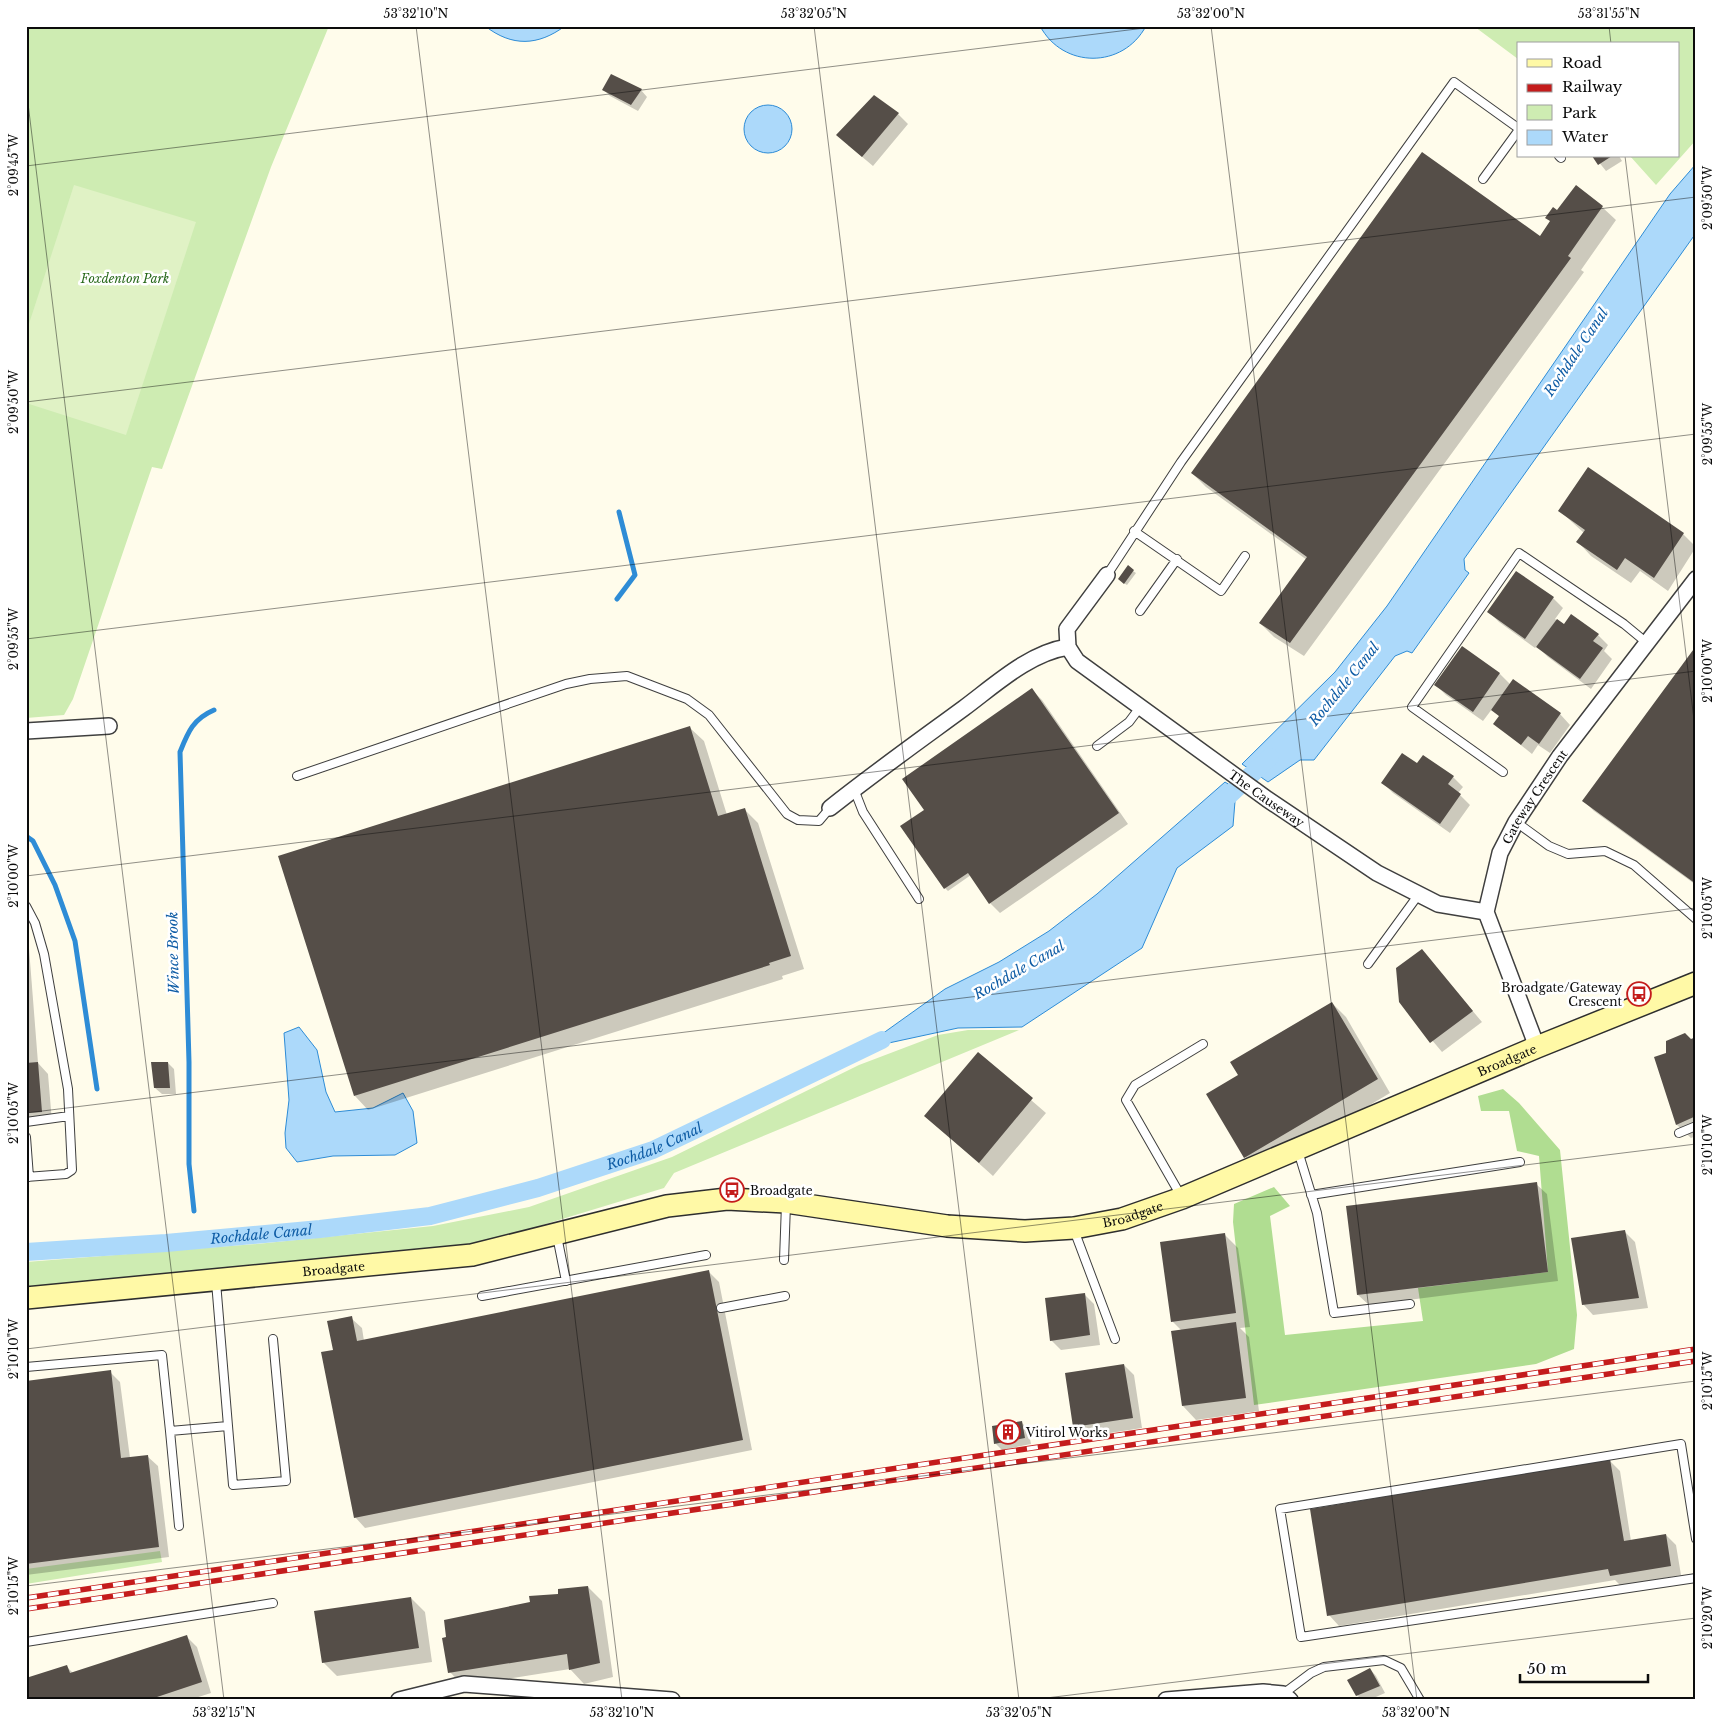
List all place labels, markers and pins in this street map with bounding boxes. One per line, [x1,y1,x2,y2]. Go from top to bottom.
place label: Broadgate/Gateway Crescent [1501,980,1622,1009]
bus stop icon: Broadgate/Gateway Crescent [1626,981,1652,1007]
bus stop icon: Broadgate [719,1177,745,1203]
place label: Broadgate [750,1183,813,1198]
building icon: Vitirol Works [995,1419,1021,1445]
place label: Vitirol Works [1025,1425,1108,1440]

